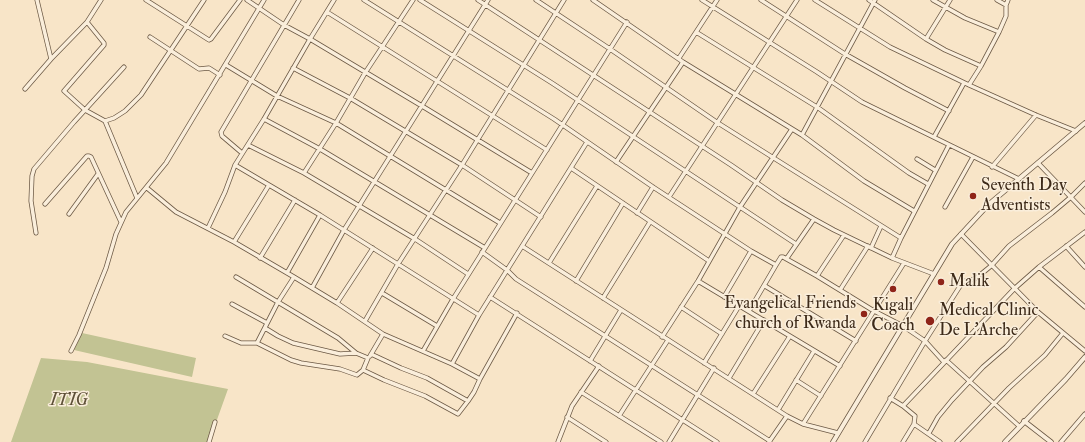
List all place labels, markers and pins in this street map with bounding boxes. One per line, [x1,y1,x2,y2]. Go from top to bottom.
place label: Seventh Day Adventists [981,176,1067,216]
marker: Seventh Day Adventists [968,191,978,201]
place label: Malik [949,272,989,292]
marker: Malik [936,277,946,287]
marker: Kigali Coach [888,284,898,294]
place label: Evangelical Friends church of Rwanda [724,294,856,334]
place label: Kigali Coach [871,296,915,336]
place label: Medical Clinic De L'Arche [939,301,1038,341]
marker: Evangelical Friends church of Rwanda [859,309,869,319]
marker: Medical Clinic De L'Arche [924,315,936,327]

